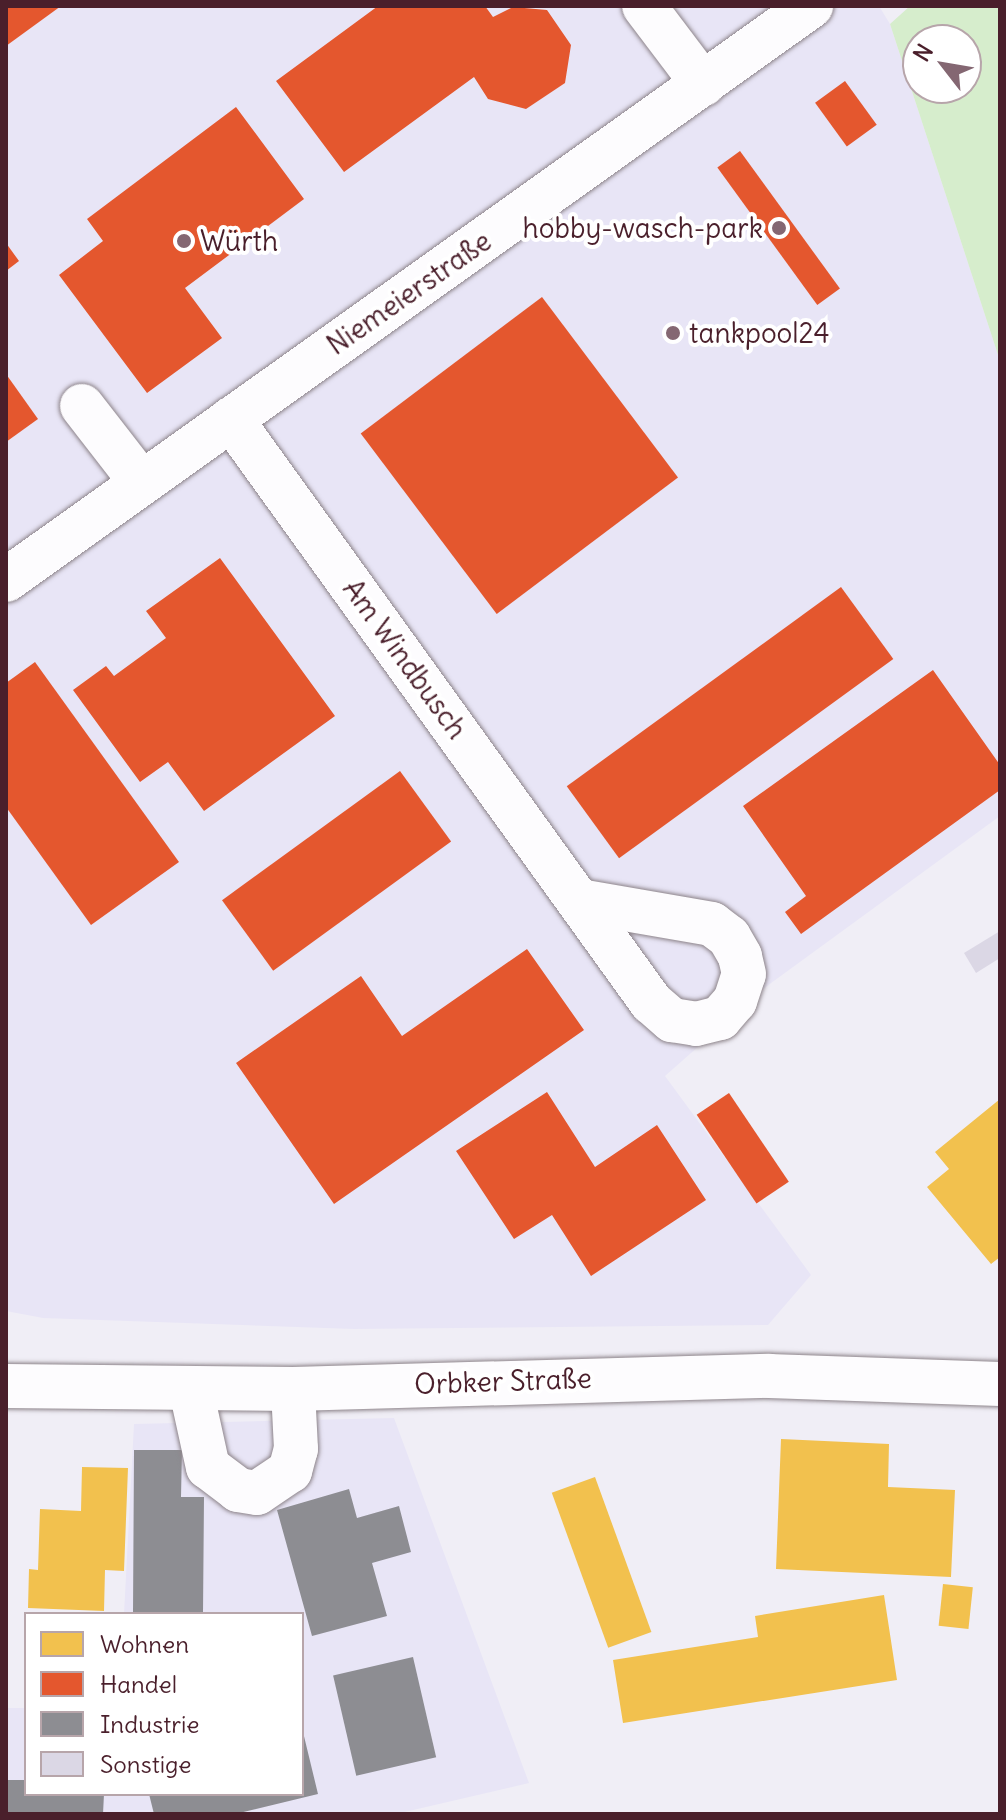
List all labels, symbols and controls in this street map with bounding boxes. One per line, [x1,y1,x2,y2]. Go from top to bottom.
north arrow [902,24,982,104]
text: N [907,39,939,66]
place label: hobby-wasch-park [523,211,763,245]
marker: hobby-wasch-park [770,219,788,237]
place label: Würth [200,224,278,258]
street label: Niemeierstraße [320,224,498,362]
marker: Würth [175,232,193,250]
place label: tankpool24 [689,316,830,350]
marker: tankpool24 [664,324,682,342]
street label: Am Windbusch [336,573,474,745]
street label: Orbker Straße [414,1361,592,1401]
legend [24,1612,304,1796]
text: Wohnen [100,1629,189,1659]
text: Handel [100,1669,177,1699]
text: Industrie [100,1709,199,1739]
text: Sonstige [100,1749,191,1779]

